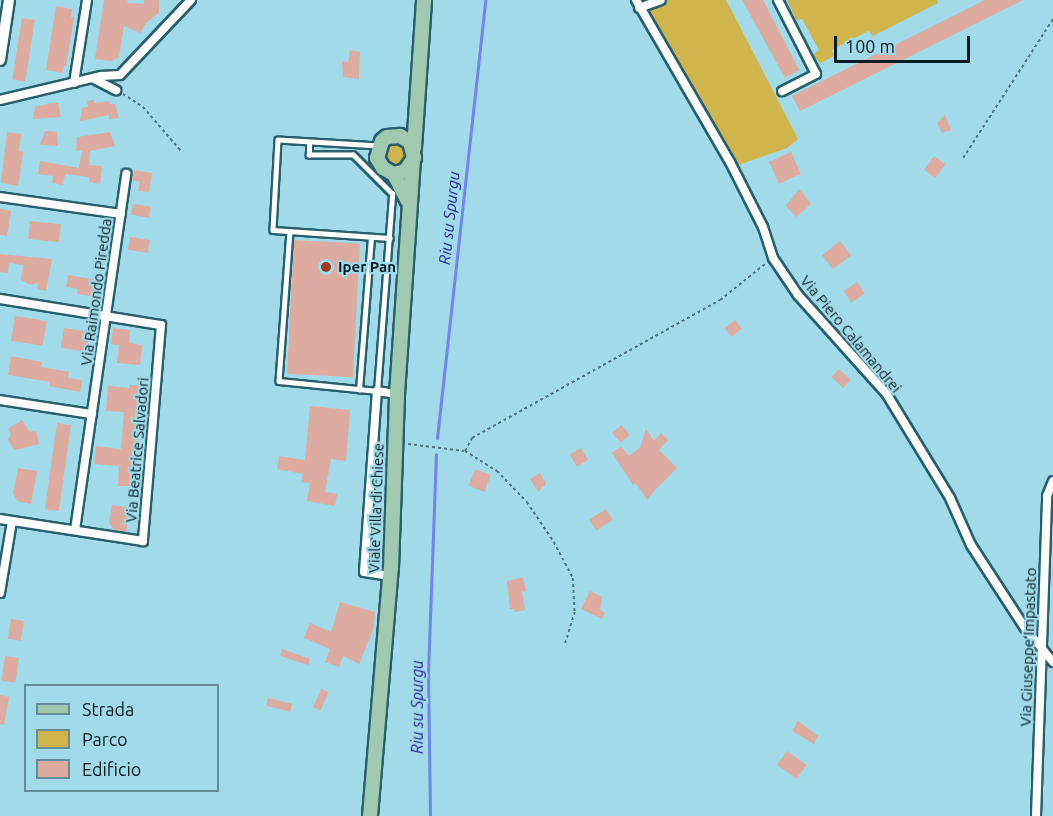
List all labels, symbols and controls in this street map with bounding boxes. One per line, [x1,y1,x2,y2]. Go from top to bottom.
scale bar [837,24,974,62]
text: 100 m [845,36,895,56]
water label: Riu su Spurgu [435,170,463,266]
street label: Via Raimondo Piredda [77,217,115,367]
place label: Iper Pan [338,258,396,276]
marker: Iper Pan [319,260,333,274]
street label: Via Piero Calamandrei [797,272,905,396]
street label: Via Beatrice Salvadori [122,377,152,523]
street label: Viale Villa di Chiese [365,443,387,573]
street label: Via Giuseppe Impastato [1016,567,1040,727]
water label: Riu su Spurgu [407,660,427,754]
legend [24,684,219,792]
text: Strada [82,699,134,719]
text: Parco [82,729,128,749]
text: Edificio [82,759,141,779]

